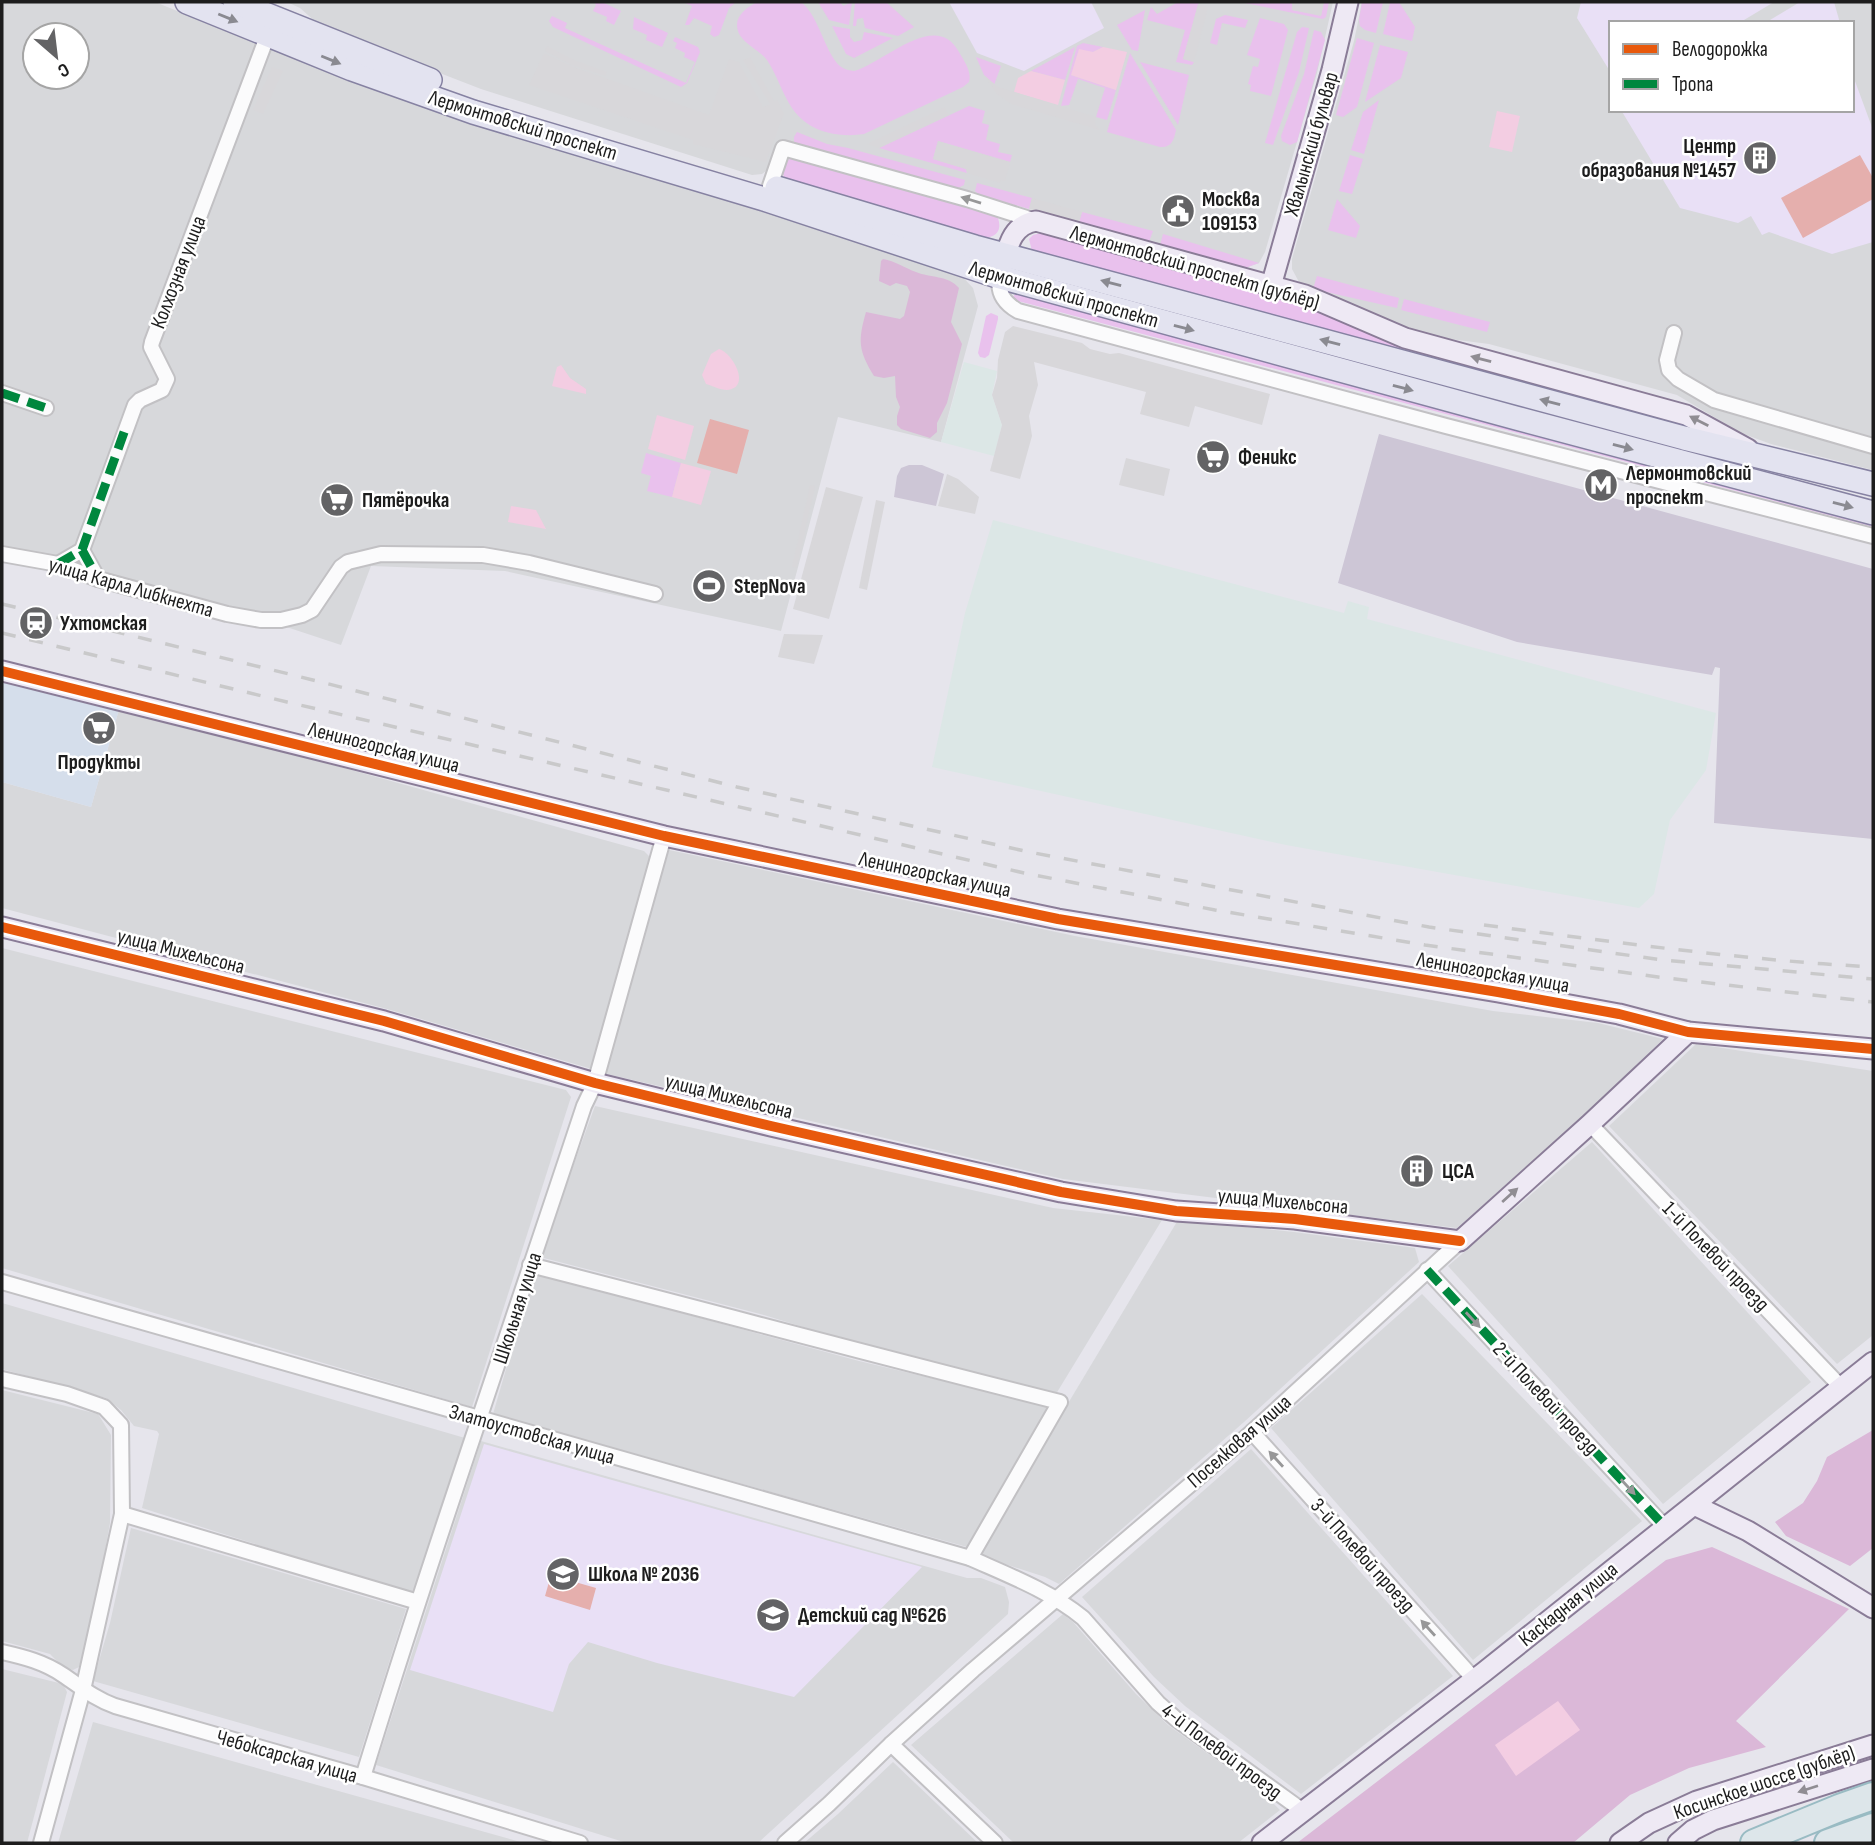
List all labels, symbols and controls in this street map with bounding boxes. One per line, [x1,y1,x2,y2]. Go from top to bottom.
one-way arrow [217,13,238,24]
north arrow [21,21,91,91]
legend [1609,21,1854,112]
text: Велодорожка [1672,37,1768,62]
one-way arrow [321,55,342,66]
text: С [53,57,73,82]
street label: Хвалынский бульвар [1279,69,1344,220]
text: Тропа [1672,72,1713,97]
street label: Лермонтовский проспект [425,85,620,166]
place label: Центр образования №1457 [1581,134,1737,183]
building icon: Центр образования №1457 [1741,139,1779,177]
place label: Москва 109153 [1202,187,1260,236]
public building icon: Москва 109153 [1159,192,1197,230]
one-way arrow [960,194,981,205]
street label: Колхозная улица [146,212,211,332]
street label: Лермонтовский проспект (дублёр) [1066,220,1322,315]
street label: Лермонтовский проспект [965,255,1161,333]
one-way arrow [1100,277,1121,287]
one-way arrow [1174,324,1195,334]
one-way arrow [1319,336,1341,347]
one-way arrow [1470,353,1491,363]
one-way arrow [1393,383,1415,394]
one-way arrow [1539,396,1561,407]
one-way arrow [1689,415,1709,426]
supermarket icon: Феникс [1194,438,1232,476]
one-way arrow [1612,442,1634,453]
place label: Феникс [1238,445,1297,470]
place label: Лермонтовский проспект [1625,461,1752,510]
metro station icon: Лермонтовский проспект [1582,466,1620,504]
supermarket icon: Пятёрочка [318,481,356,519]
place label: Пятёрочка [362,488,449,513]
one-way arrow [1832,500,1854,511]
street label: улица Карла Либкнехта [45,552,216,623]
sports icon: StepNova [690,567,728,605]
place label: StepNova [734,574,806,599]
station icon: Ухтомская [17,604,55,642]
place label: Ухтомская [60,611,147,636]
supermarket icon: Продукты [80,709,118,747]
street label: Лениногорская улица [305,716,462,778]
place label: Продукты [58,750,140,775]
street label: Лениногорская улица [856,846,1013,903]
street label: улица Михельсона [114,924,247,979]
street label: Лениногорская улица [1414,947,1571,998]
street label: улица Михельсона [662,1069,795,1124]
building icon: ЦСА [1398,1152,1436,1190]
place label: ЦСА [1442,1159,1475,1184]
street label: улица Михельсона [1217,1183,1349,1220]
one-way arrow [1501,1187,1519,1203]
street label: 1-й Полевой проезд [1657,1196,1774,1316]
street label: Школьная улица [488,1249,547,1367]
one-way arrow [1465,1311,1481,1328]
street label: 2-й Полевой проезд [1487,1337,1604,1460]
street label: Поселковая улица [1182,1390,1296,1493]
street label: Златоустовская улица [446,1399,618,1470]
one-way arrow [1269,1451,1285,1468]
one-way arrow [1620,1478,1636,1496]
street label: 3-й Полевой проезд [1305,1493,1420,1617]
school or university icon: Школа № 2036 [544,1555,582,1593]
street label: Каскадная улица [1514,1557,1623,1652]
place label: Школа № 2036 [588,1562,700,1587]
school or university icon: Детский сад №626 [754,1596,792,1634]
place label: Детский сад №626 [798,1603,947,1628]
one-way arrow [1421,1620,1436,1637]
street label: 4-й Полевой проезд [1156,1698,1287,1805]
street label: Чебоксарская улица [213,1724,360,1789]
street label: Косинское шоссе (дублёр) [1670,1740,1858,1825]
one-way arrow [1798,1785,1819,1795]

